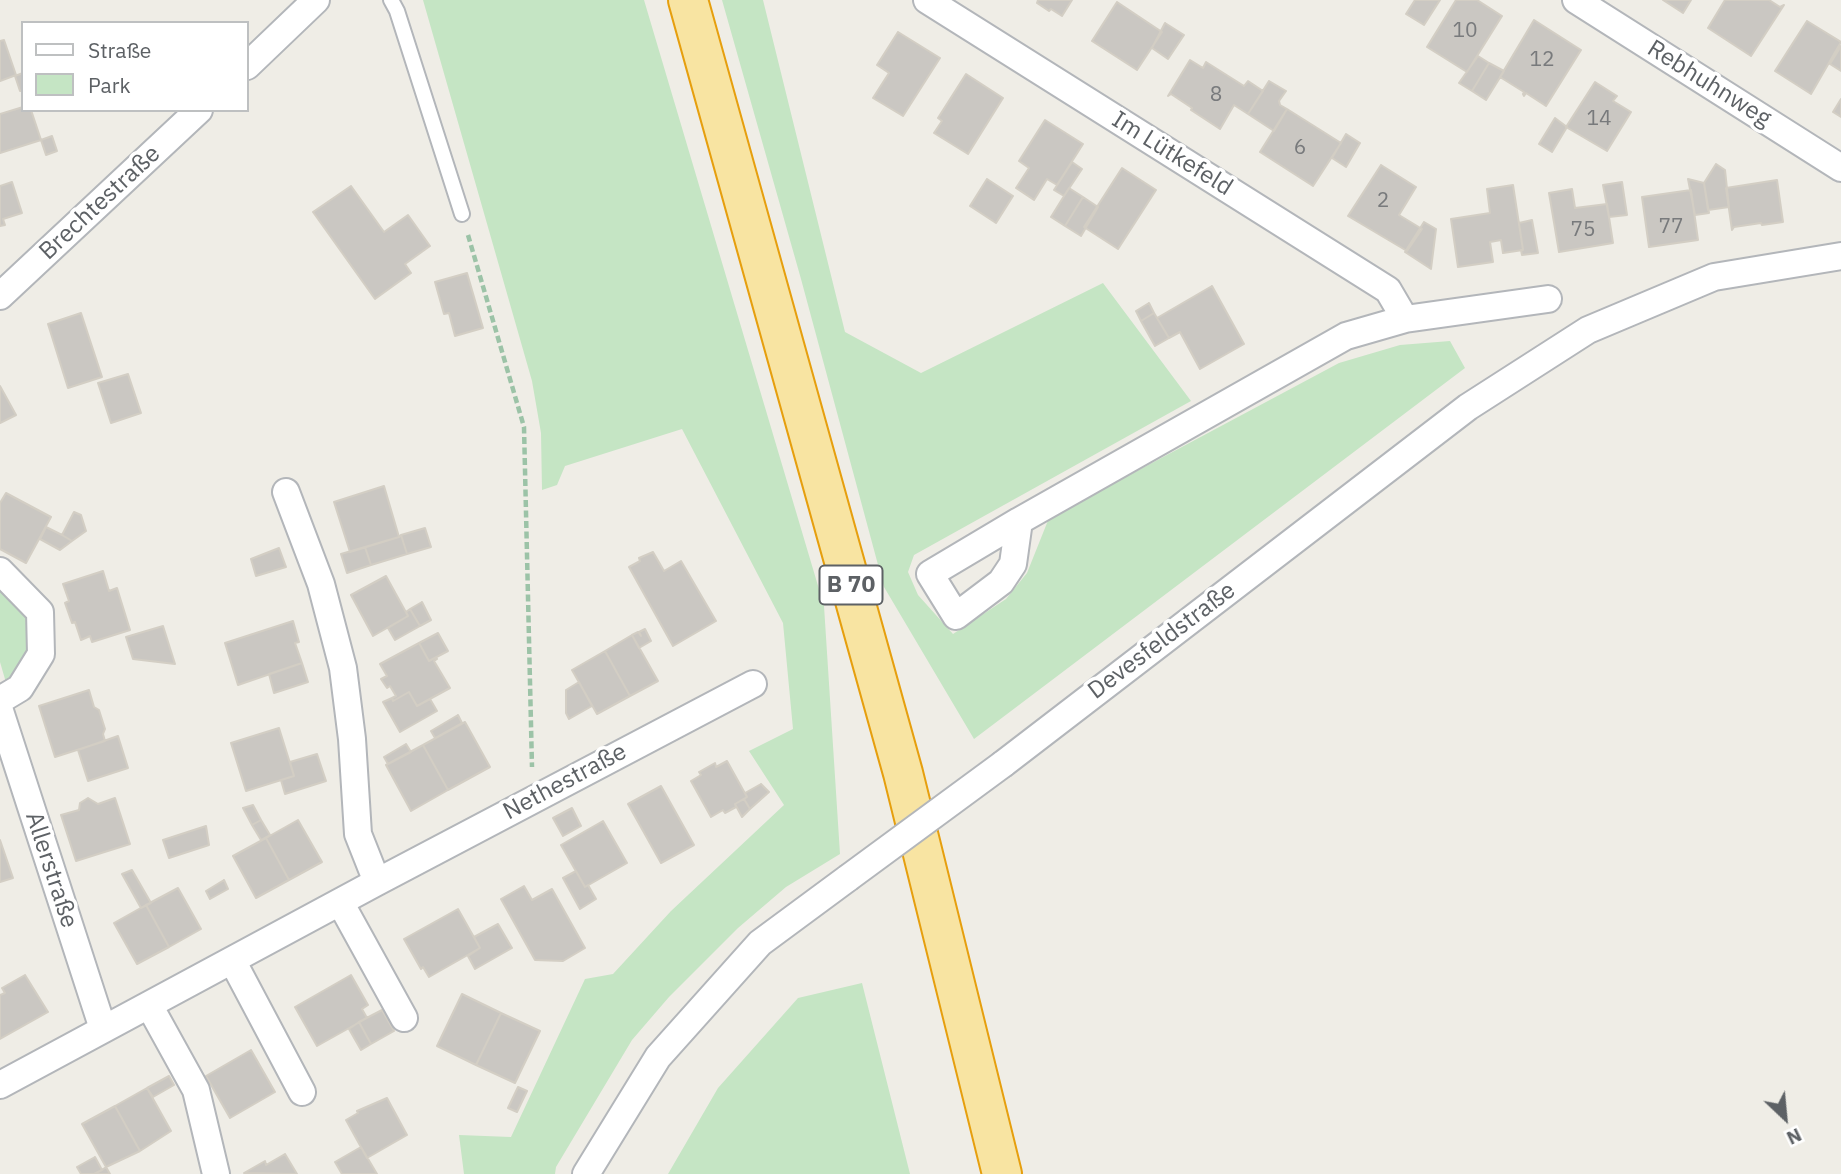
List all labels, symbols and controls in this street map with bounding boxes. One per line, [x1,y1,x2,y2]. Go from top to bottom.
house number: 10 [1452,18,1478,44]
legend [21,21,248,112]
street label: Rebhuhnweg [1642,35,1776,133]
text: Straße [88,36,151,64]
house number: 12 [1529,47,1555,73]
text: Park [88,71,131,99]
house number: 8 [1210,82,1222,108]
street label: Im Lütkefeld [1106,106,1238,202]
house number: 14 [1586,106,1612,132]
house number: 6 [1294,135,1306,161]
street label: Brechtestraße [34,140,166,266]
house number: 2 [1377,188,1389,214]
house number: 77 [1658,214,1684,240]
house number: 75 [1570,217,1596,243]
road number: B 70 [820,566,882,604]
street label: Devesfeldstraße [1083,576,1241,706]
street label: Nethestraße [498,738,632,826]
street label: Allerstraße [19,808,83,932]
north arrow [1750,1083,1820,1153]
text: N [1783,1123,1806,1151]

